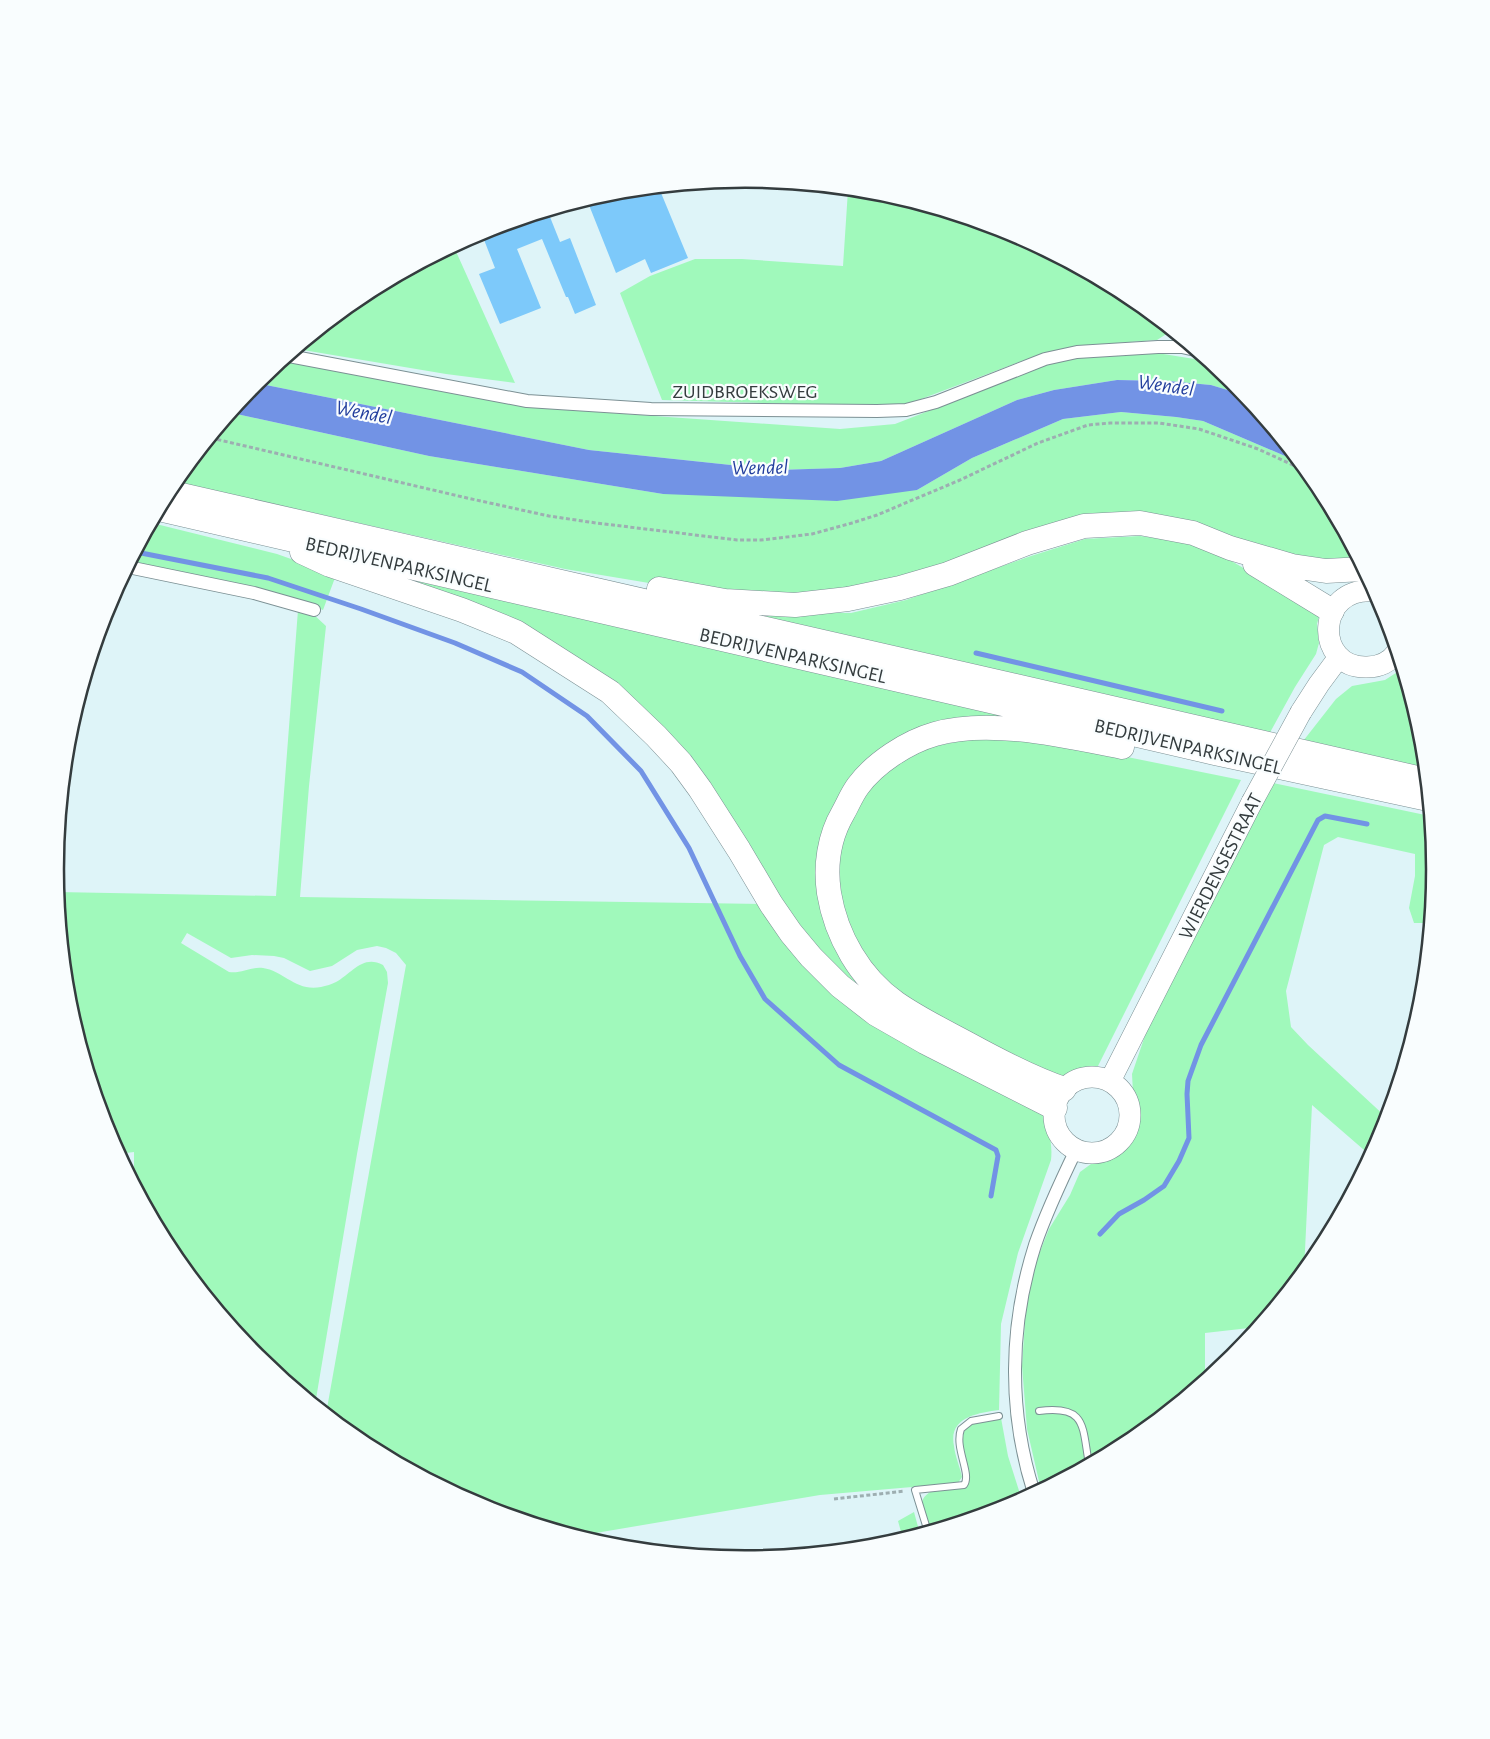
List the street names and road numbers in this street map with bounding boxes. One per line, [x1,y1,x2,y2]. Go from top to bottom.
street label: ZUIDBROEKSWEG [673,382,817,402]
street label: BEDRIJVENPARKSINGEL [303,534,495,596]
street label: BEDRIJVENPARKSINGEL [697,625,889,687]
street label: BEDRIJVENPARKSINGEL [1092,716,1284,778]
street label: WIERDENSESTRAAT [1175,790,1266,943]

